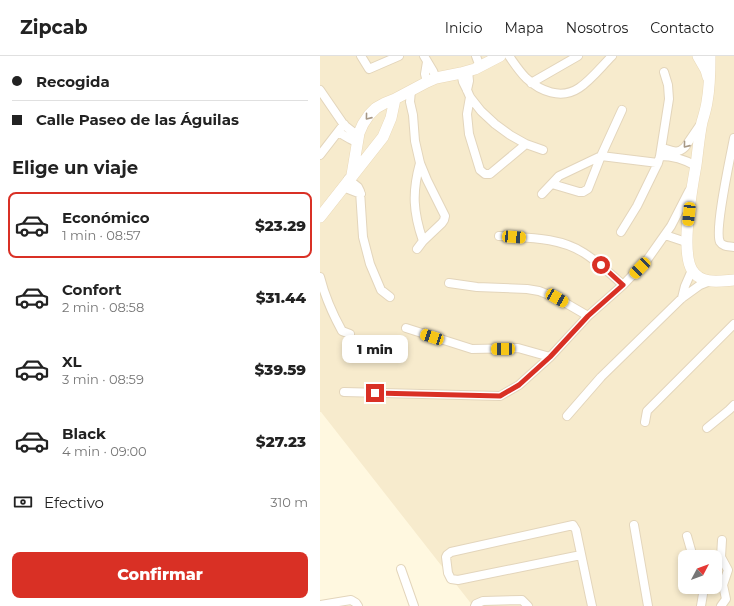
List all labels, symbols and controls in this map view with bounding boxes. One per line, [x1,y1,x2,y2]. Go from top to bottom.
text: Zipcab [20,16,88,39]
text: Inicio [445,19,482,37]
text: Mapa [504,19,544,37]
text: Nosotros [566,19,628,37]
text: Contacto [650,19,714,37]
text: Recogida [36,72,110,91]
text: Calle Paseo de las Águilas [36,110,239,129]
one-way arrow [366,113,373,120]
one-way arrow [683,140,690,148]
text: Elige un viaje [12,157,138,179]
car [682,201,696,227]
icon: car [14,207,50,243]
text: Económico [62,208,150,227]
text: $23.29 [255,216,306,235]
text: 1 min · 08:57 [62,227,141,243]
car [502,230,526,244]
car [627,255,653,281]
route start [592,256,610,274]
icon: car [14,279,50,315]
text: Confort [62,280,122,299]
car [544,287,570,309]
text: $31.44 [256,288,306,307]
text: 2 min · 08:58 [62,299,144,315]
car [419,328,445,346]
callout: 1 min [342,335,408,363]
text: 1 min [357,341,393,357]
car [491,343,515,355]
icon: car [14,351,50,387]
text: XL [62,352,81,371]
text: $39.59 [255,360,306,379]
text: 3 min · 08:59 [62,371,144,387]
route end [366,384,384,402]
icon: car [14,423,50,459]
text: Black [62,424,106,443]
text: $27.23 [256,432,306,451]
text: 4 min · 09:00 [62,443,147,459]
icon: cash [12,491,34,513]
text: Efectivo [44,493,104,512]
text: 310 m [270,494,308,510]
north arrow [678,550,722,594]
map controls [678,550,722,594]
button: Confirmar [12,552,308,598]

